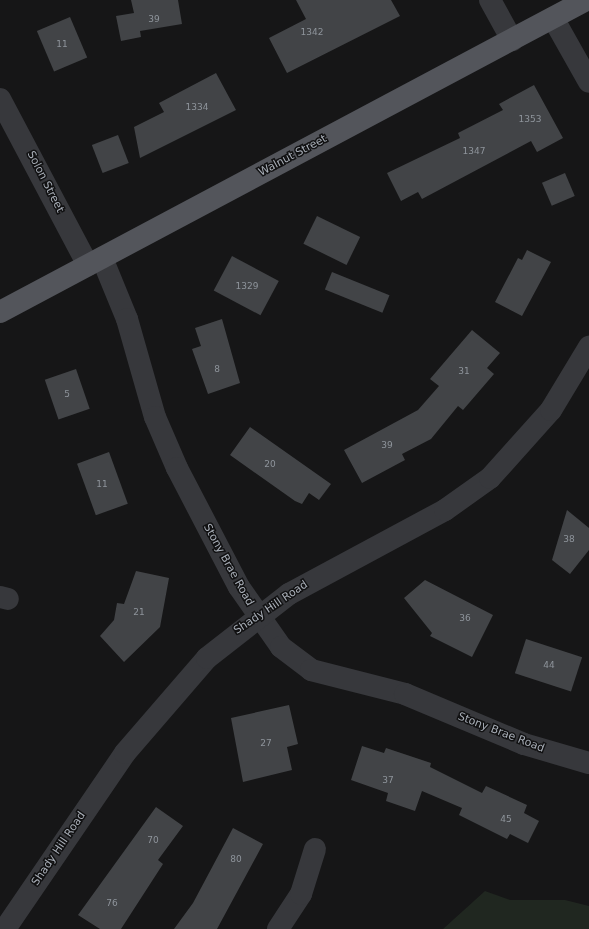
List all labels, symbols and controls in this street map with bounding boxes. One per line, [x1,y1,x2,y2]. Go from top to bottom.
house number: 39 [148,14,160,24]
house number: 1342 [301,27,323,37]
house number: 11 [56,39,68,49]
house number: 1334 [186,102,208,112]
house number: 1353 [519,114,541,124]
street label: Walnut Street [257,133,329,179]
house number: 1347 [463,146,485,156]
street label: Solon Street [24,149,66,215]
house number: 1329 [236,281,258,291]
house number: 8 [214,364,220,374]
house number: 31 [458,366,470,376]
house number: 5 [64,389,70,399]
house number: 39 [381,440,393,450]
house number: 20 [264,459,276,469]
house number: 11 [96,479,108,489]
street label: Stony Brae Road [200,522,256,608]
house number: 38 [563,534,575,544]
street label: Shady Hill Road [232,578,310,638]
house number: 21 [133,607,145,617]
house number: 36 [459,613,471,623]
house number: 44 [543,660,555,670]
street label: Stony Brae Road [456,710,546,756]
house number: 27 [260,738,272,748]
house number: 37 [382,775,394,785]
street label: Shady Hill Road [29,810,89,888]
house number: 45 [500,814,512,824]
house number: 70 [147,835,159,845]
house number: 80 [230,854,242,864]
house number: 76 [106,898,118,908]

